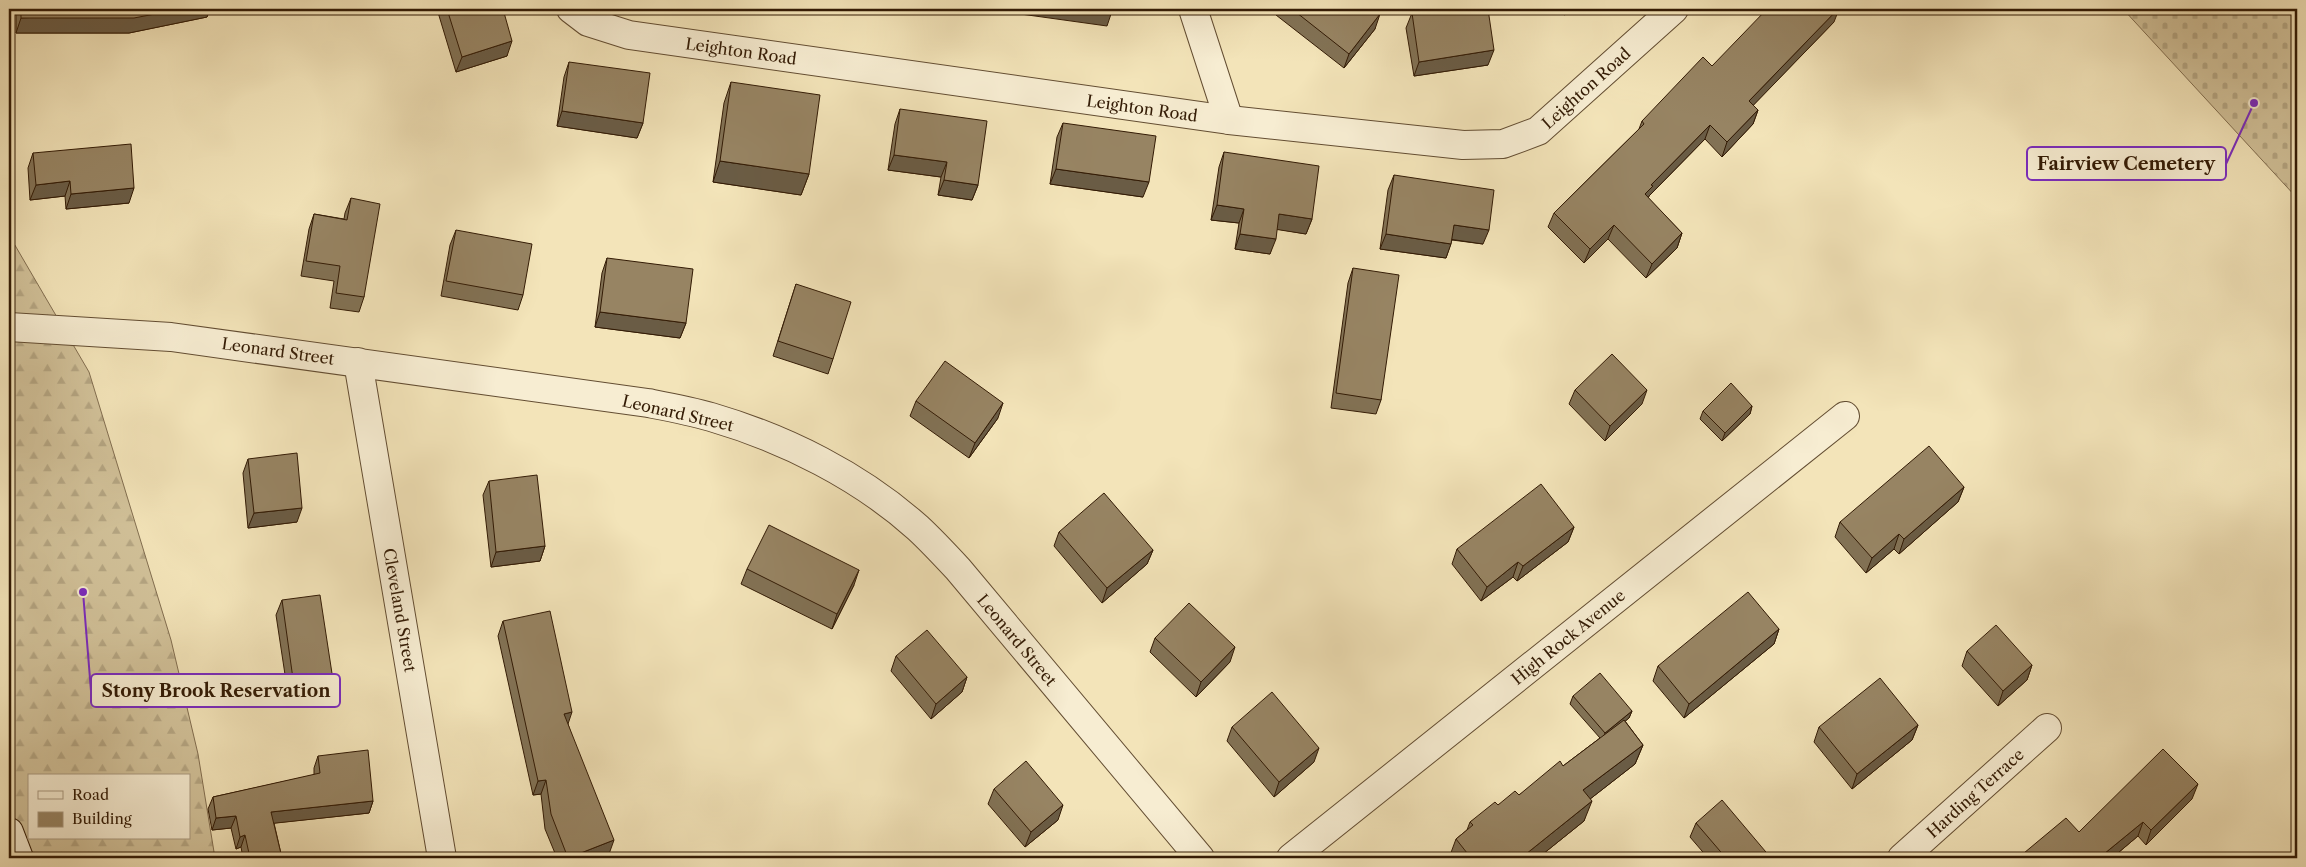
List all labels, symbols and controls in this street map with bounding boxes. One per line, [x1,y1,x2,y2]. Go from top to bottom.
street label: Leighton Road [684,33,798,69]
street label: Leighton Road [1538,43,1635,133]
street label: Leighton Road [1085,90,1199,126]
callout: Fairview Cemetery [2027,147,2226,180]
text: Fairview Cemetery [2037,153,2216,175]
street label: Leonard Street [220,333,336,369]
street label: Leonard Street [620,390,736,436]
street label: Cleveland Street [379,546,421,674]
street label: High Rock Avenue [1507,585,1629,689]
street label: Leonard Street [973,590,1061,690]
callout: Stony Brook Reservation [91,674,340,707]
text: Stony Brook Reservation [102,680,331,702]
street label: Harding Terrace [1922,744,2028,842]
legend [28,774,190,840]
text: Road [72,785,109,804]
text: Building [72,809,132,828]

